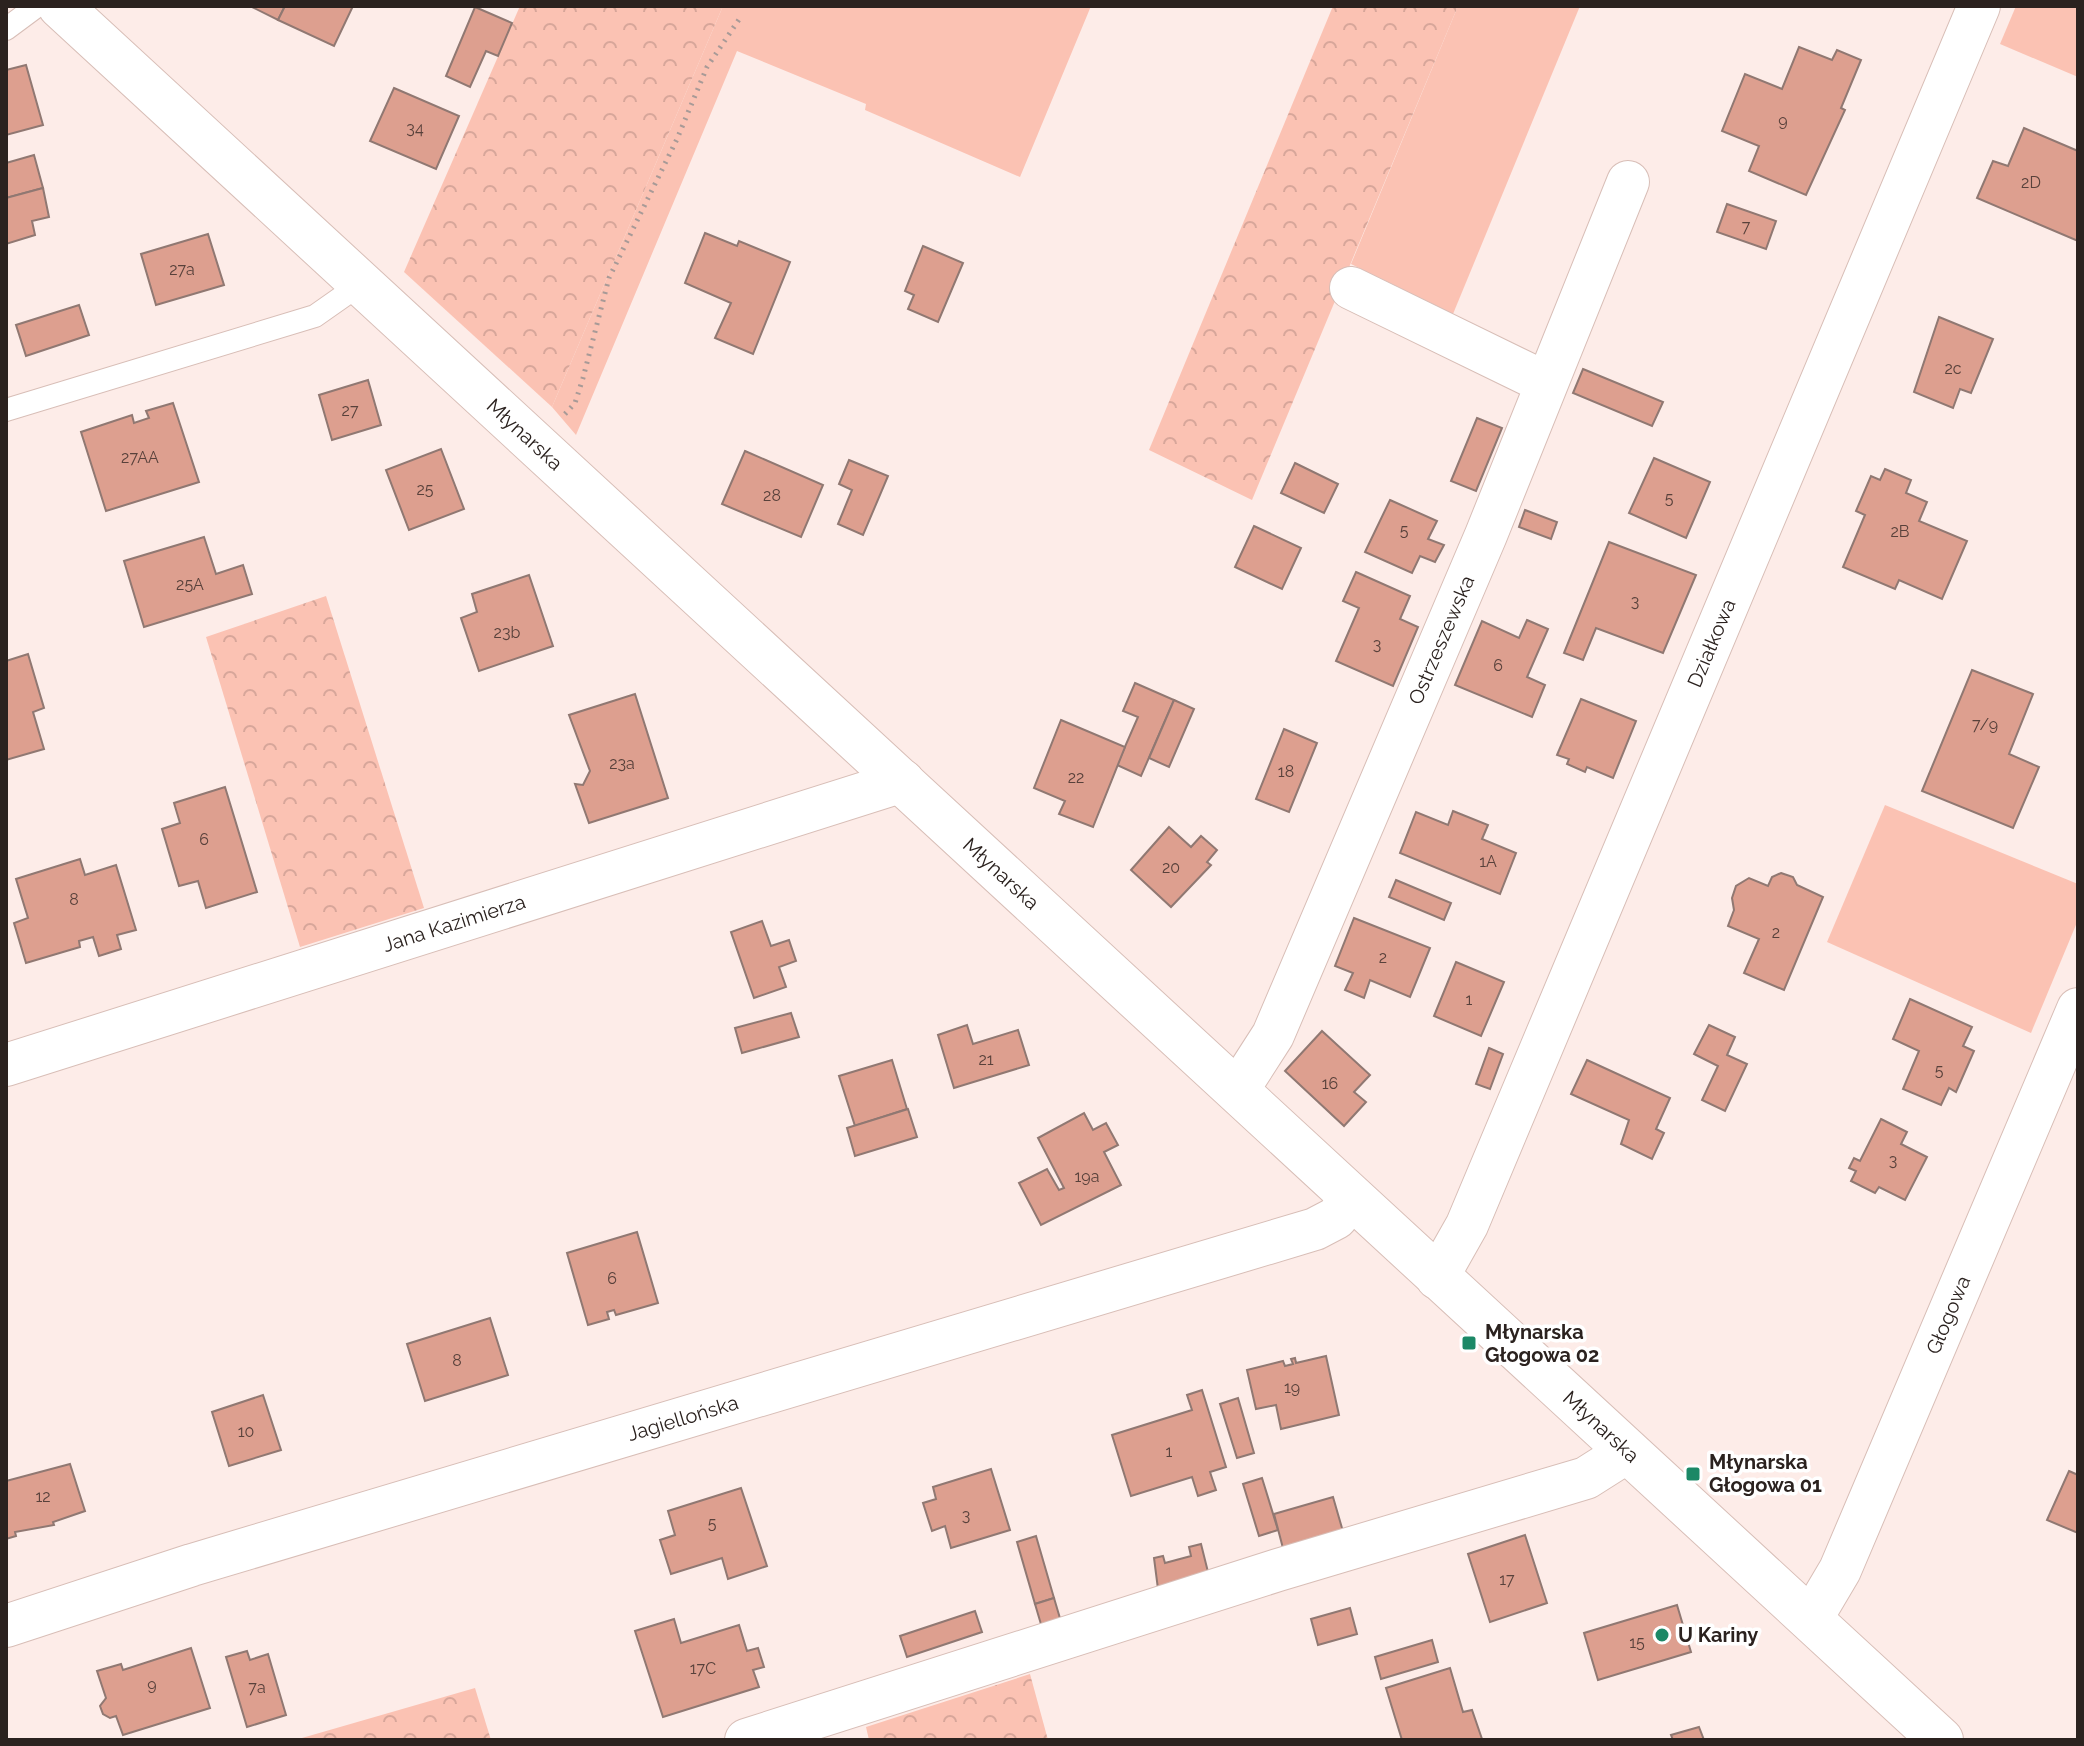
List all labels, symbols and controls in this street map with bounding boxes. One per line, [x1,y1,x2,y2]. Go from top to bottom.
house number: 9 [1778,111,1788,130]
house number: 34 [406,119,424,138]
house number: 2D [2021,173,2041,192]
house number: 7 [1742,217,1751,236]
house number: 27a [169,260,195,279]
house number: 2c [1944,359,1962,378]
street label: Młynarska [482,393,568,475]
house number: 27 [342,401,359,420]
house number: 27AA [121,448,159,467]
house number: 25 [416,480,434,499]
house number: 28 [763,486,781,505]
house number: 5 [1665,489,1674,508]
house number: 5 [1400,521,1409,540]
house number: 2B [1891,522,1910,541]
street label: Ostrzeszewska [1403,572,1479,708]
house number: 25A [176,575,204,594]
house number: 3 [1631,592,1639,611]
street label: Działkowa [1682,595,1741,691]
house number: 23b [494,623,520,642]
house number: 3 [1373,635,1381,654]
house number: 6 [1493,656,1503,675]
house number: 7/9 [1972,715,1998,734]
house number: 23a [609,754,635,773]
house number: 18 [1278,762,1294,781]
house number: 22 [1068,768,1084,787]
house number: 6 [199,830,209,849]
street label: Młynarska [958,833,1044,914]
house number: 1A [1479,852,1497,871]
house number: 20 [1162,858,1180,877]
street label: Jana Kazimierza [380,889,528,957]
house number: 8 [69,890,79,909]
house number: 2 [1772,923,1780,942]
house number: 2 [1379,948,1387,967]
house number: 1 [1466,990,1473,1009]
house number: 21 [978,1050,994,1069]
house number: 5 [1935,1061,1944,1080]
house number: 16 [1322,1074,1338,1093]
house number: 3 [1889,1151,1897,1170]
house number: 19a [1075,1167,1099,1186]
house number: 6 [607,1269,617,1288]
street label: Głogowa [1921,1272,1975,1358]
place label: Młynarska Głogowa 02 [1485,1320,1599,1367]
marker: Młynarska Głogowa 02 [1460,1334,1478,1352]
house number: 8 [452,1351,462,1370]
house number: 19 [1284,1378,1300,1397]
street label: Młynarska [1558,1386,1644,1468]
street label: Jagiellońska [624,1390,741,1446]
house number: 10 [238,1422,254,1441]
house number: 1 [1166,1442,1173,1461]
place label: Młynarska Głogowa 01 [1709,1450,1822,1497]
marker: Młynarska Głogowa 01 [1684,1465,1702,1483]
house number: 12 [35,1487,51,1506]
house number: 3 [962,1506,970,1525]
house number: 5 [708,1514,717,1533]
house number: 17 [1499,1570,1515,1589]
place label: U Kariny [1678,1623,1758,1647]
marker: U Kariny [1653,1626,1671,1644]
house number: 15 [1629,1633,1645,1652]
house number: 17C [690,1659,716,1678]
house number: 9 [147,1675,157,1694]
house number: 7a [248,1678,266,1697]

